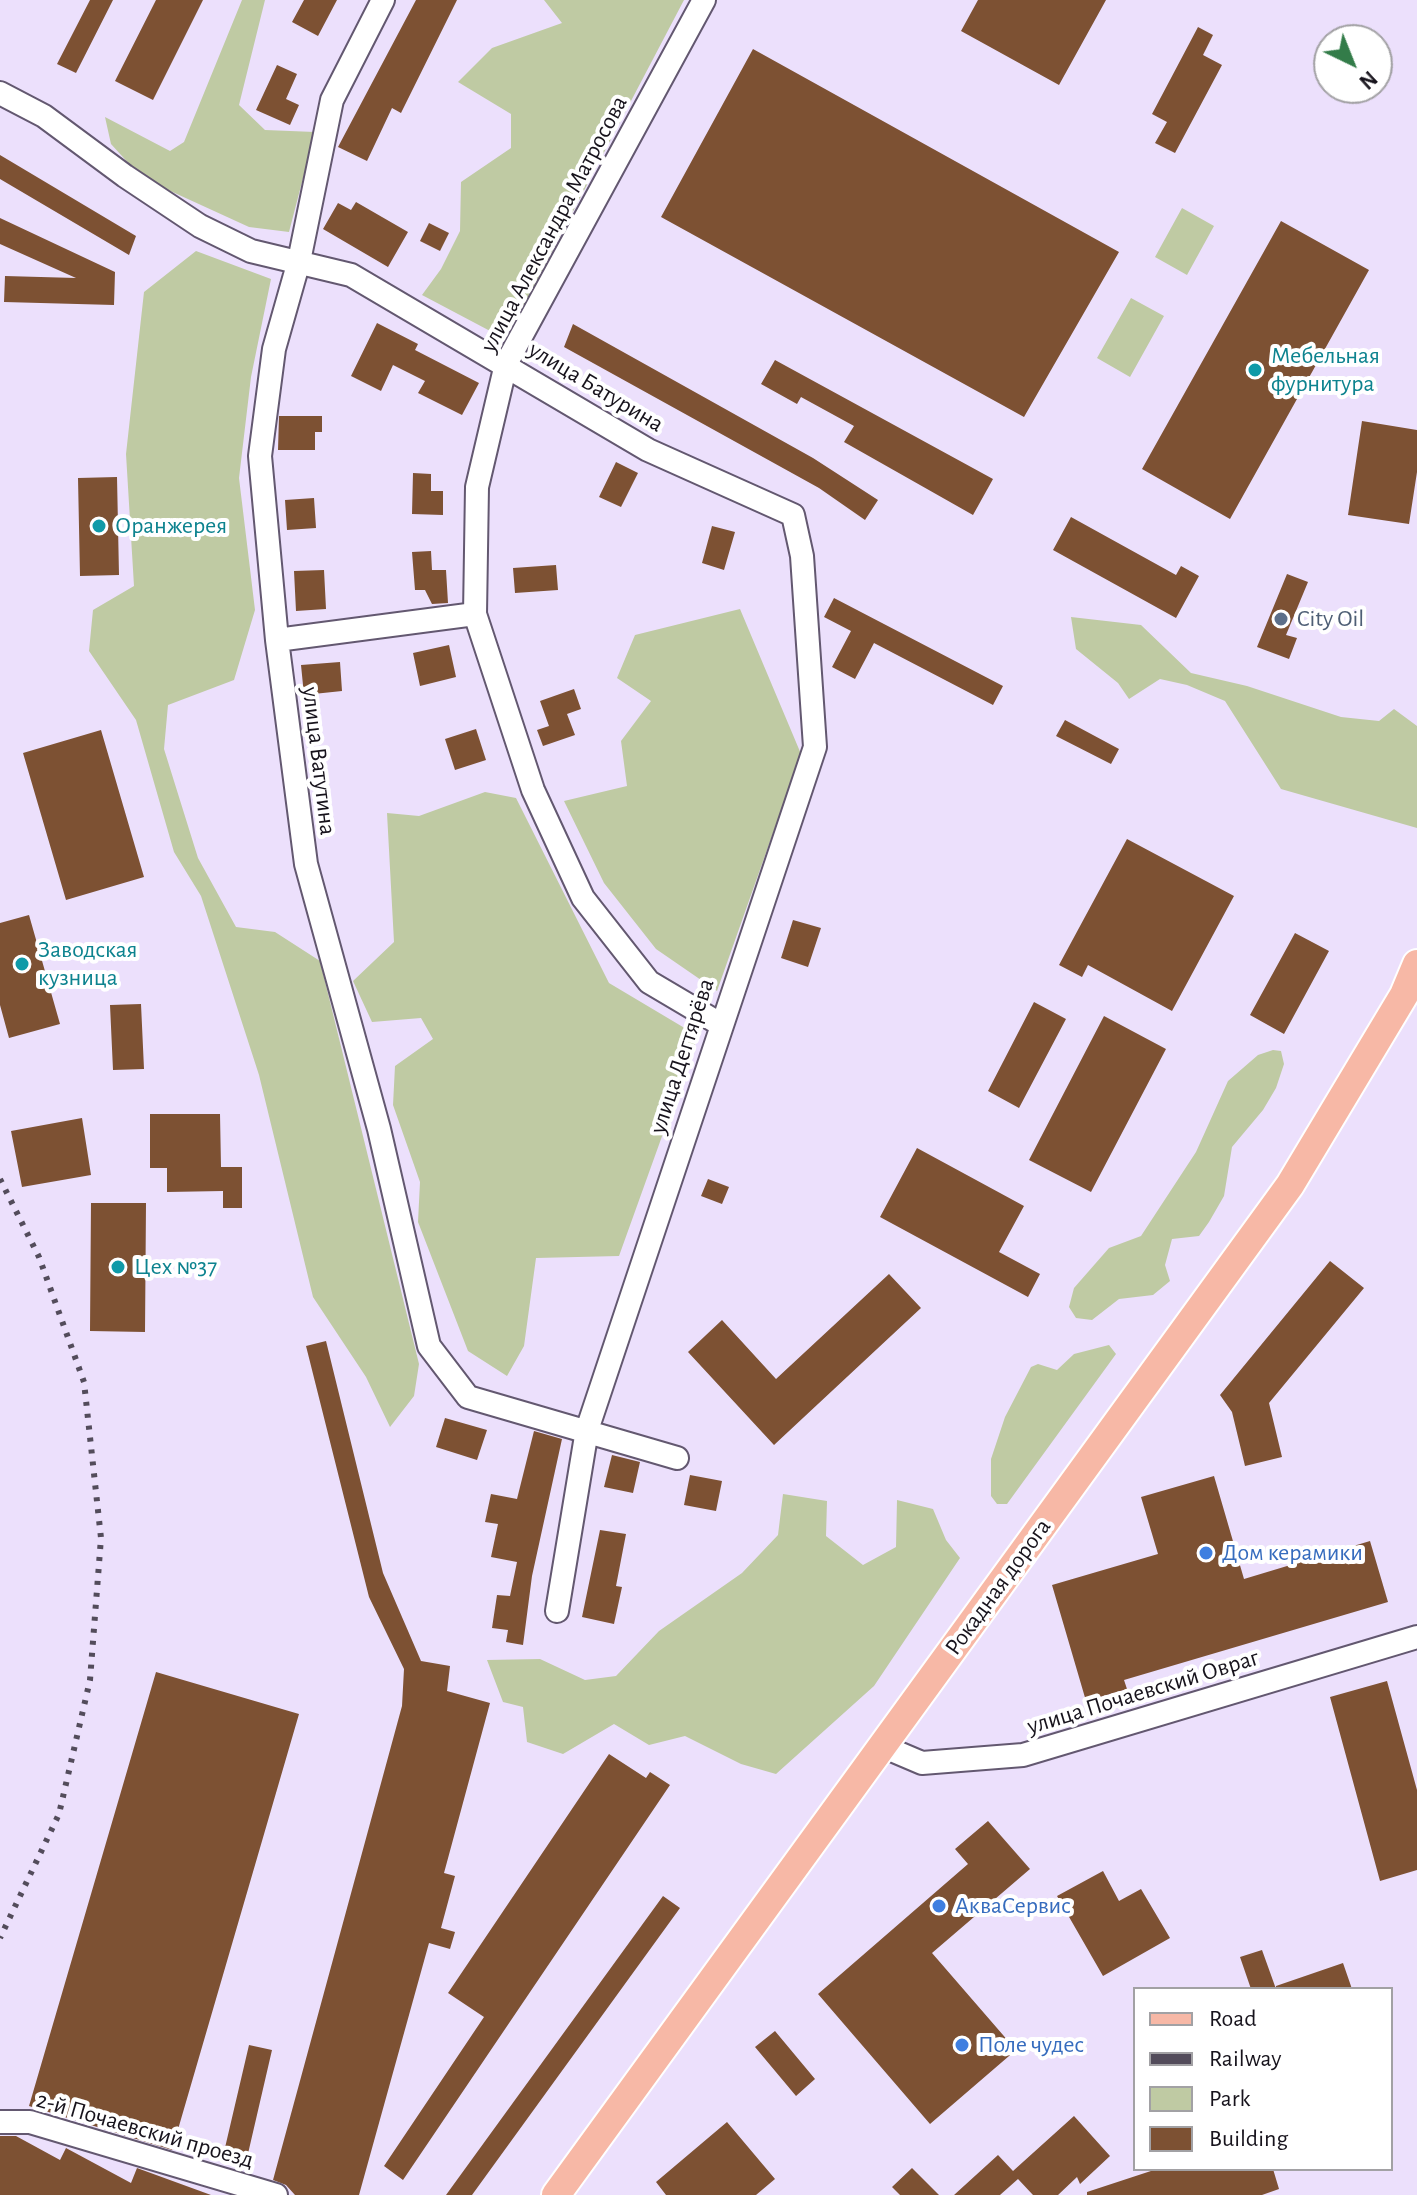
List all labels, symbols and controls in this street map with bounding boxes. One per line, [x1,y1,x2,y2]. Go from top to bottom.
north arrow [1313,24,1393,104]
text: N [1355,67,1381,93]
street label: улица Александра Матросова [474,91,634,357]
street label: улица Батурина [523,335,669,439]
place label: Мебельная фурнитура [1271,342,1380,398]
marker: Мебельная фурнитура [1246,361,1264,379]
place label: Оранжерея [115,512,227,540]
marker: Оранжерея [90,517,108,535]
place label: City Oil [1297,605,1364,633]
marker: City Oil [1272,610,1290,628]
street label: улица Ватутина [296,685,342,837]
place label: Заводская кузница [38,936,138,992]
marker: Заводская кузница [13,955,31,973]
street label: улица Дегтярёва [643,975,721,1137]
place label: Цех №37 [134,1253,217,1281]
marker: Цех №37 [109,1258,127,1276]
street label: Рокадная дорога [939,1513,1057,1661]
place label: Дом керамики [1222,1539,1363,1567]
marker: Дом керамики [1197,1544,1215,1562]
street label: улица Почаевский Овраг [1024,1643,1262,1741]
place label: АкваСервис [955,1892,1071,1920]
marker: АкваСервис [930,1897,948,1915]
legend [1133,1987,1393,2171]
text: Road [1209,2007,1257,2031]
place label: Поле чудес [978,2031,1084,2059]
marker: Поле чудес [953,2036,971,2054]
text: Railway [1209,2047,1281,2071]
street label: 2-й Почаевский проезд [33,2085,257,2175]
text: Park [1209,2087,1250,2111]
text: Building [1209,2127,1288,2151]

